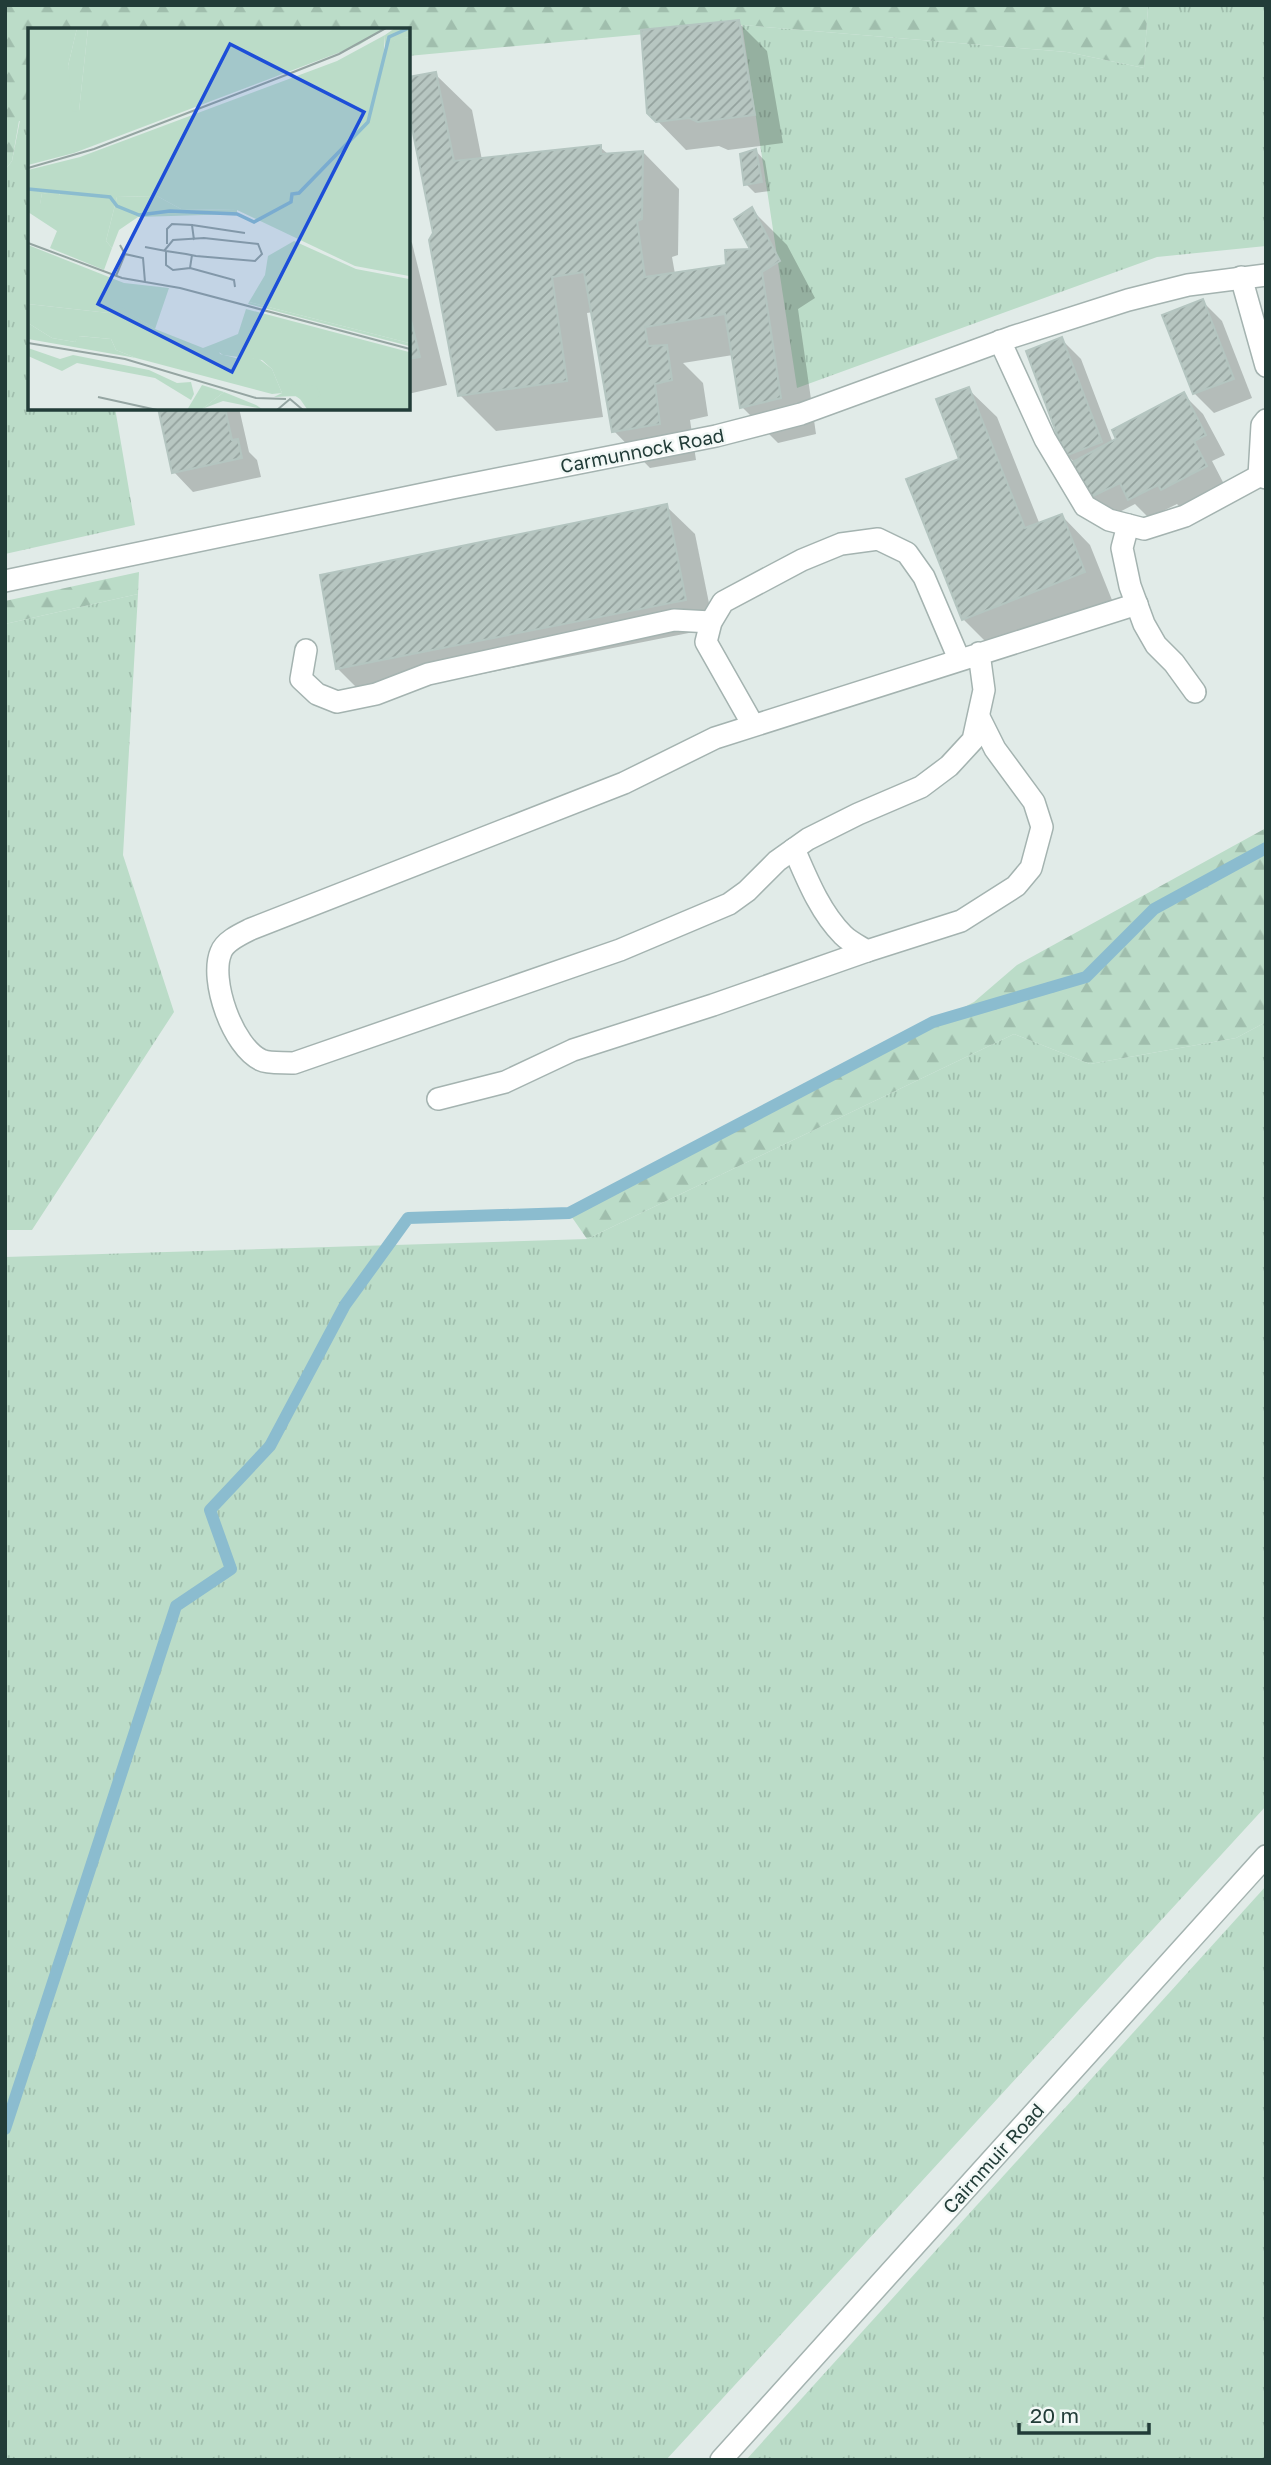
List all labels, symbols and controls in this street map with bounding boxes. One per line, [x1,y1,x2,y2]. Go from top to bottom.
inset map [28,28,410,410]
street label: Carmunnock Road [558,423,726,477]
street label: Cairnmuir Road [938,2098,1048,2218]
scale bar [1019,2392,1148,2436]
text: 20 m [1030,2402,1079,2428]

